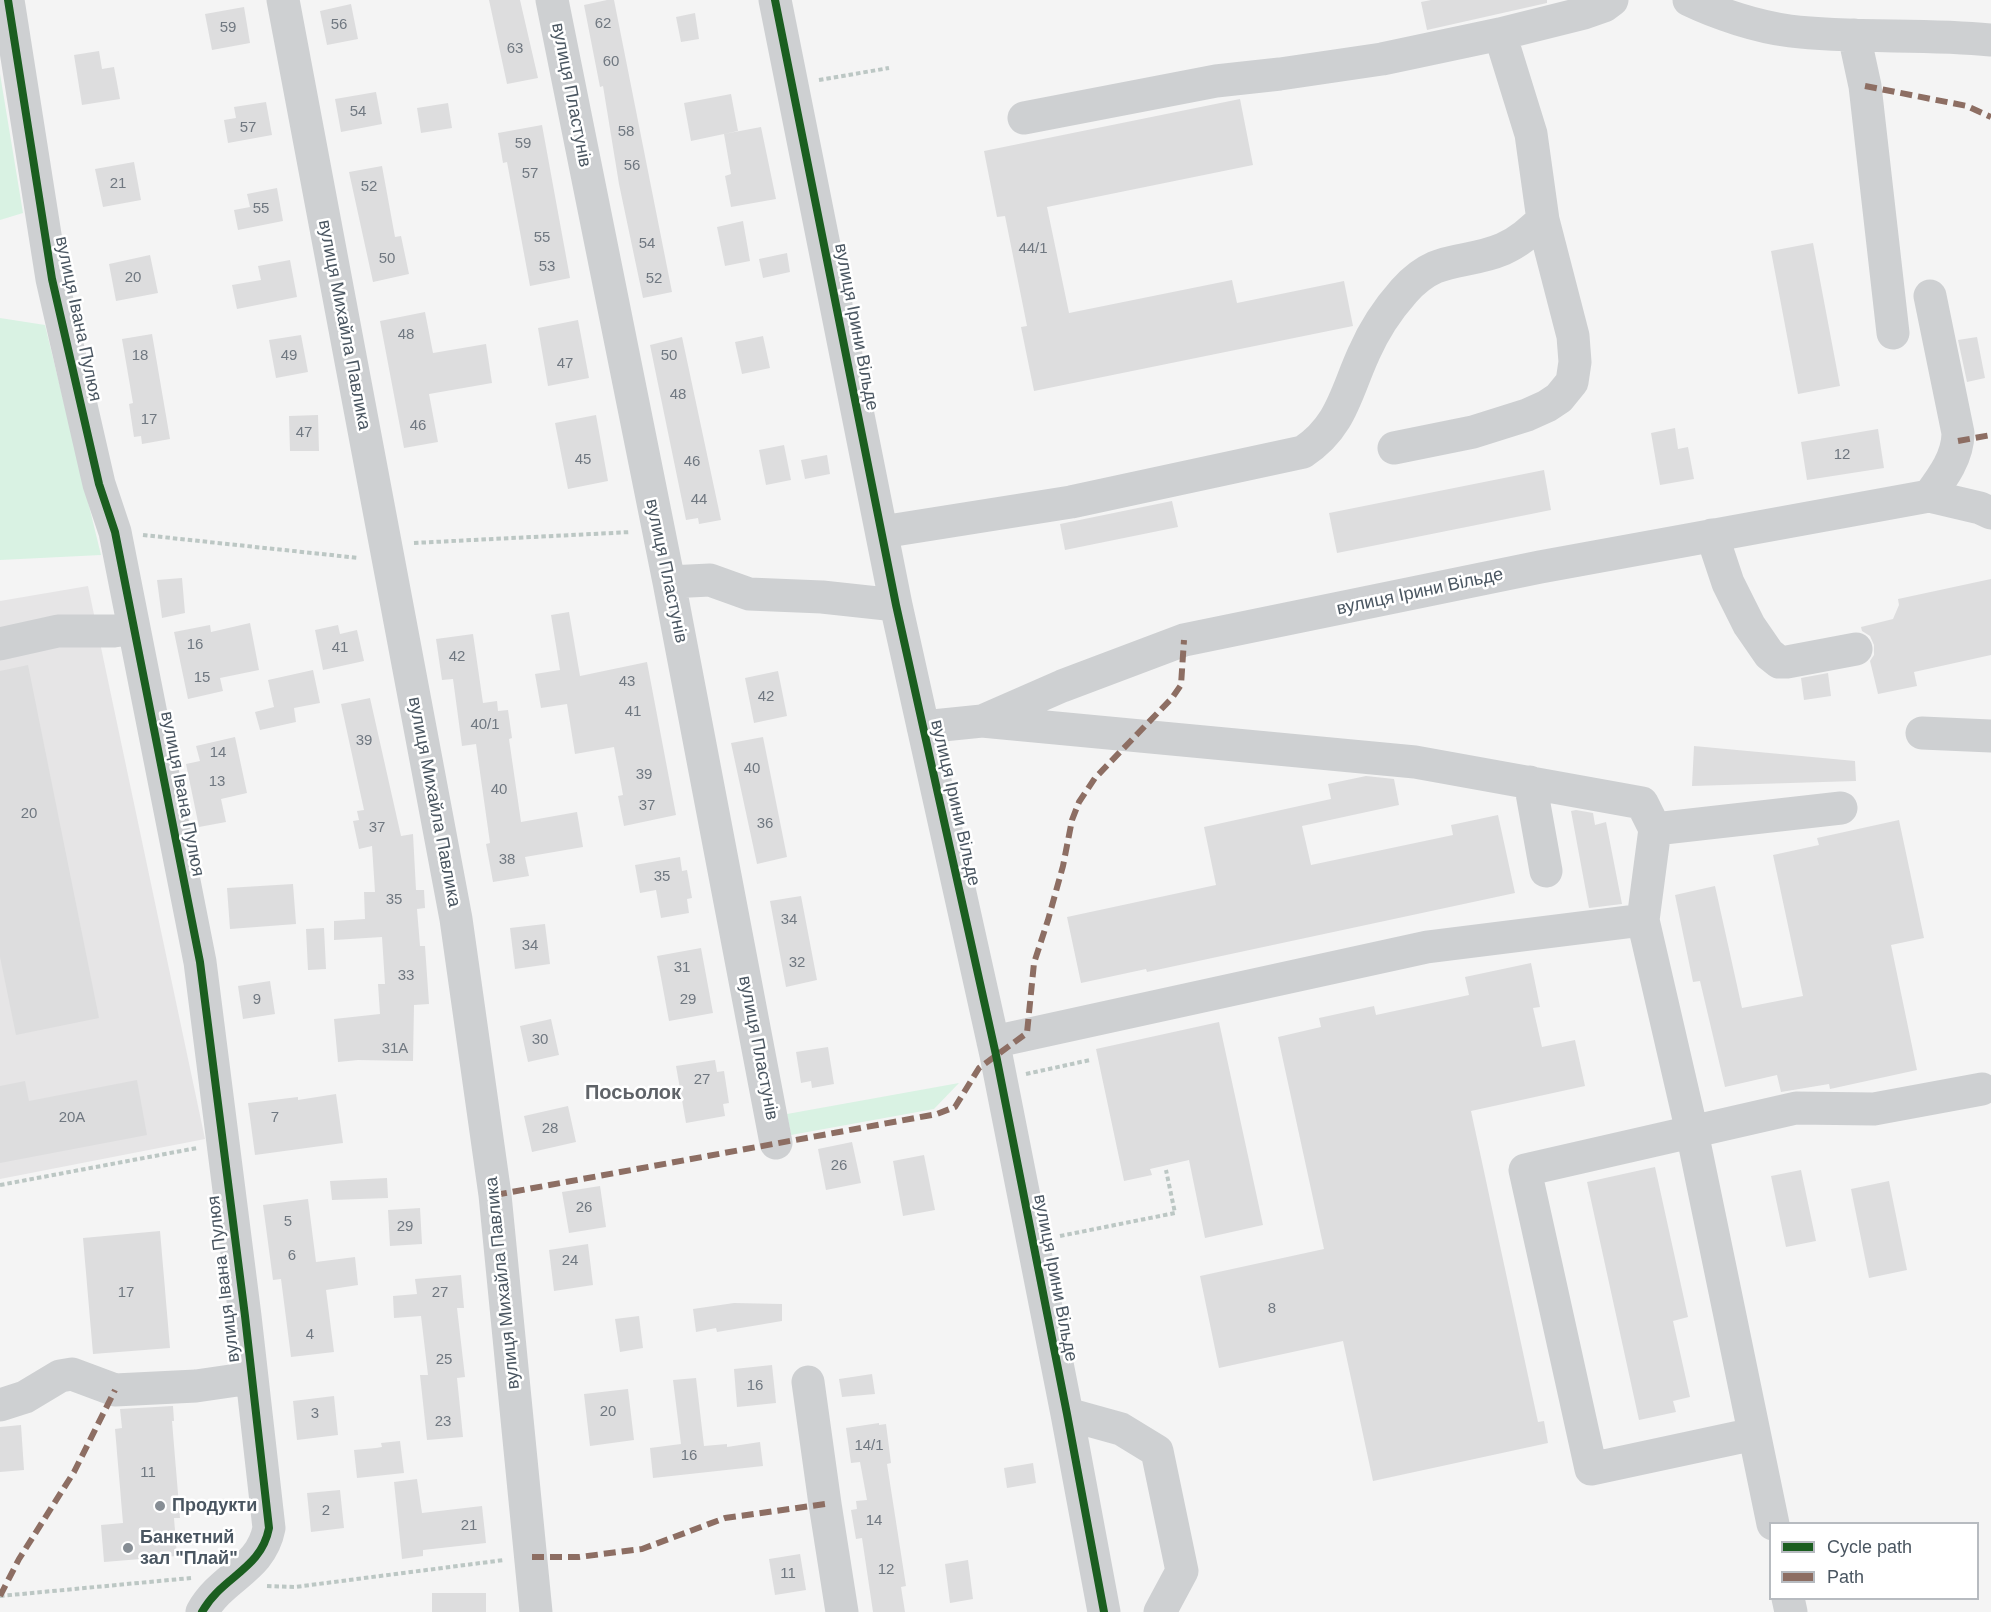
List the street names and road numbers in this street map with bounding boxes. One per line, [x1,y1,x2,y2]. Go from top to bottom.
street label: вулиця Пластунів [546,21,596,169]
street label: вулиця Михайла Павлика [313,218,375,432]
street label: вулиця Івана Пулюя [50,235,106,403]
street label: вулиця Ірини Вільде [829,242,883,412]
street label: вулиця Пластунів [640,497,692,645]
street label: вулиця Ірини Вільде [1335,564,1505,620]
street label: вулиця Михайла Павлика [403,695,465,909]
street label: вулиця Івана Пулюя [155,709,209,879]
street label: вулиця Ірини Вільде [925,718,985,888]
street label: вулиця Пластунів [733,974,783,1122]
street label: вулиця Михайла Павлика [481,1176,525,1390]
street label: вулиця Ірини Вільде [1028,1193,1082,1363]
street label: вулиця Івана Пулюя [203,1194,245,1364]

